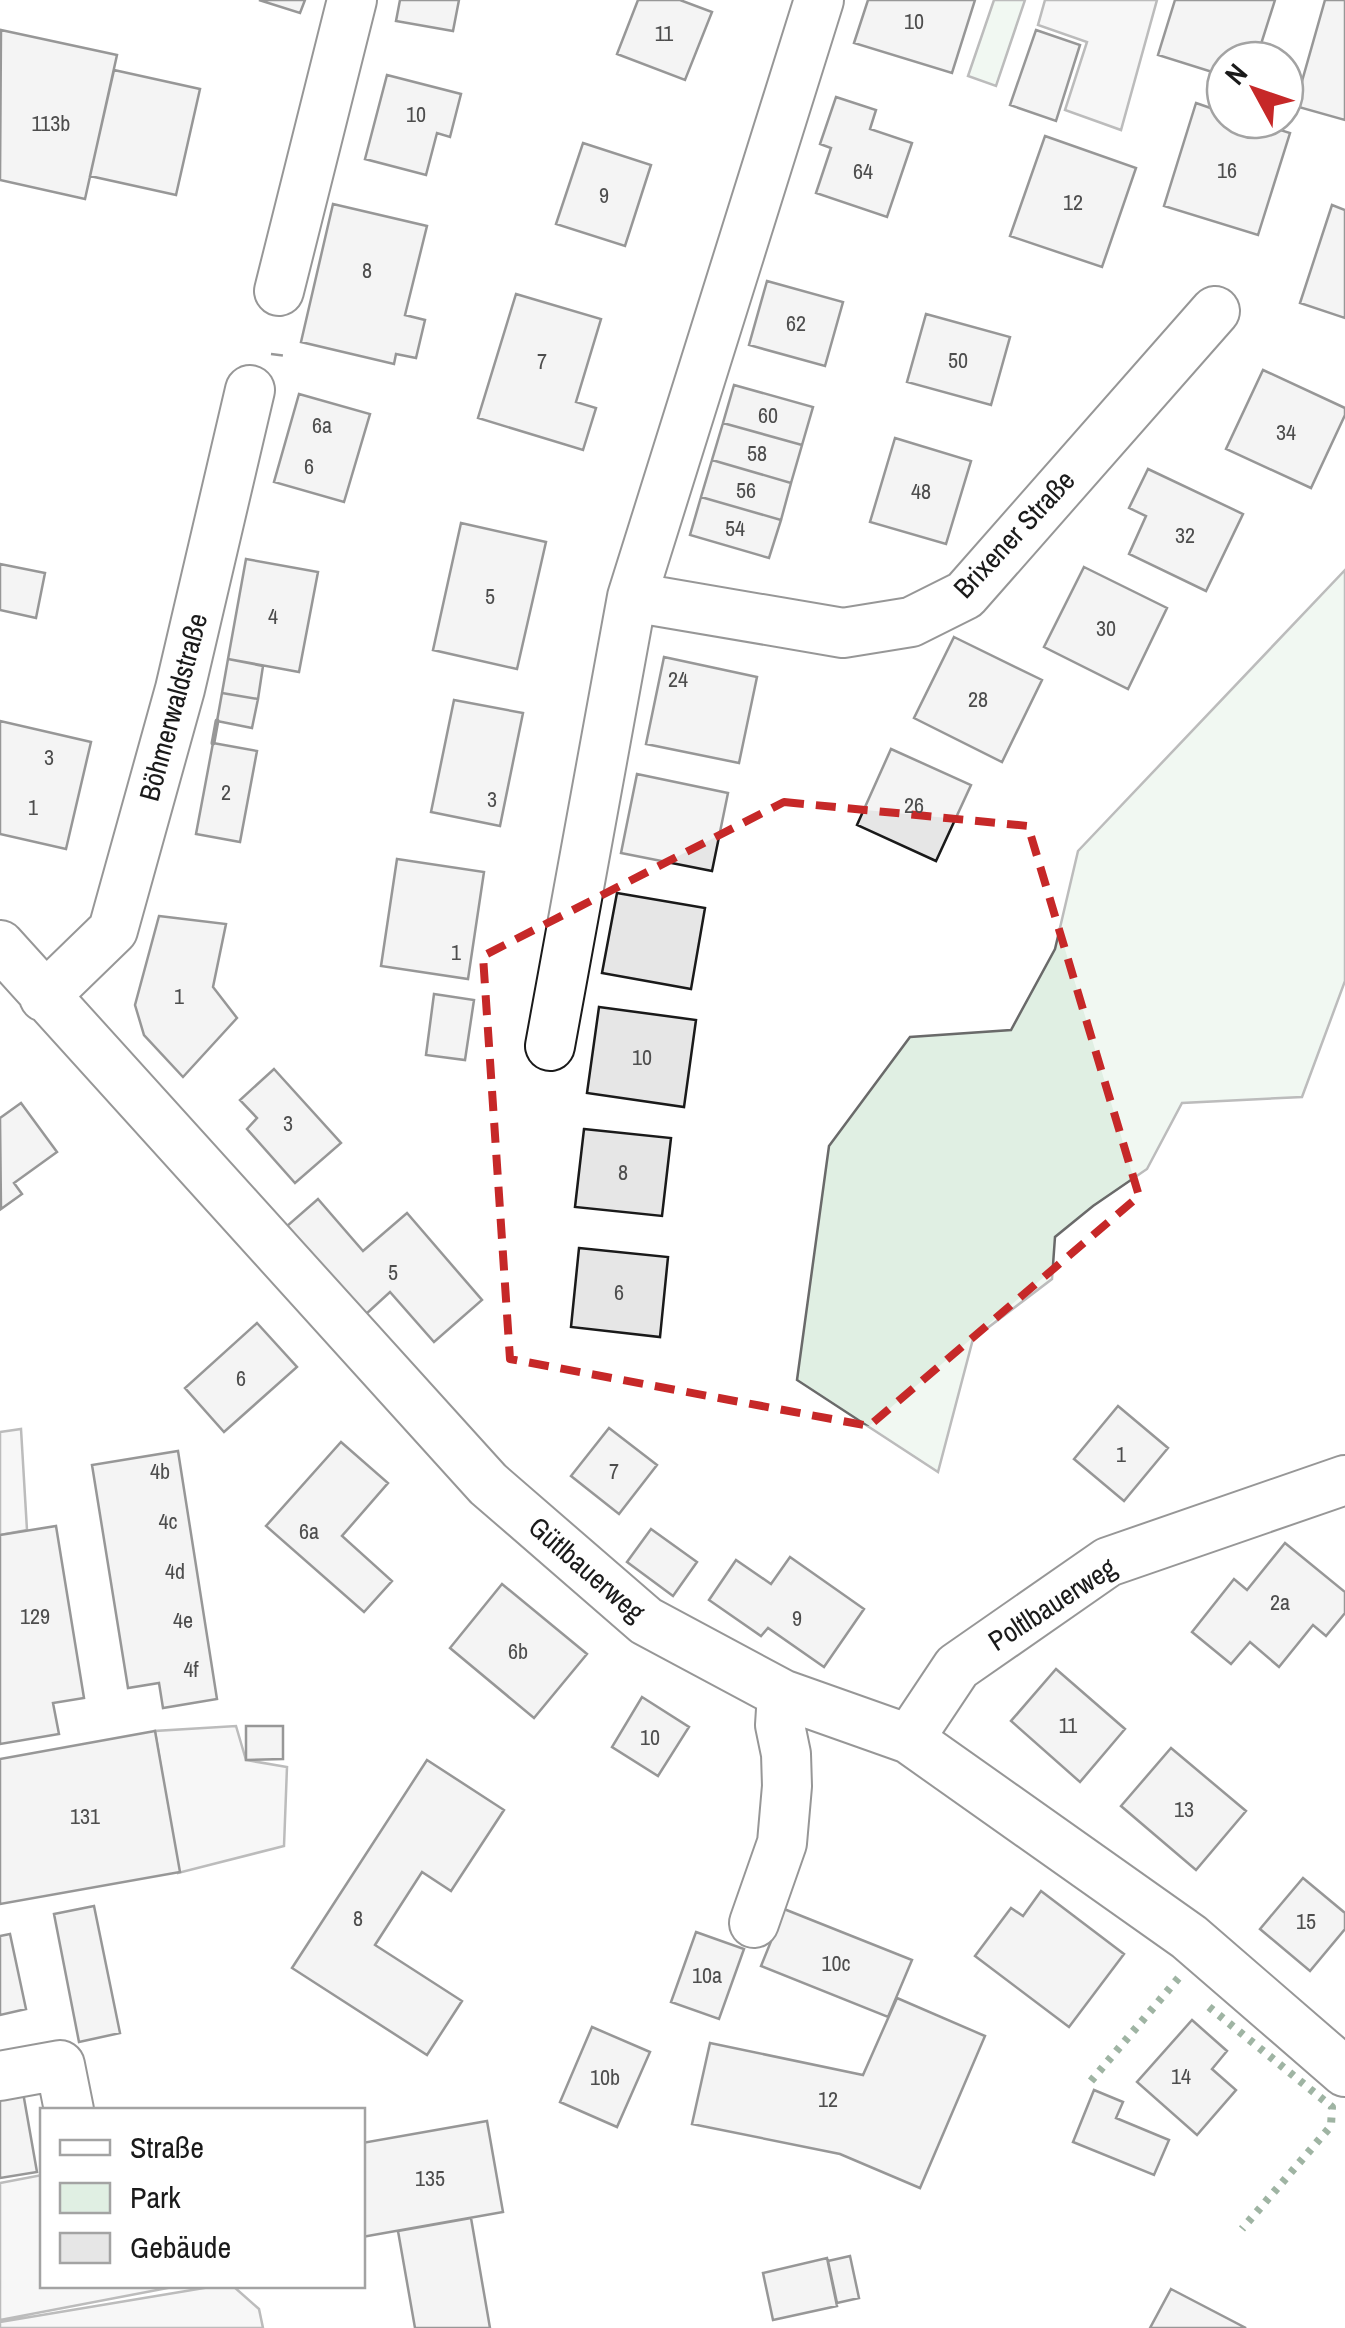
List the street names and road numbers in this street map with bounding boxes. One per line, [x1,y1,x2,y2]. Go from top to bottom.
street label: Brixener Straße [945,462,1083,606]
street label: Böhmerwaldstraße [130,609,216,805]
street label: Gütlbauerweg [521,1508,654,1630]
street label: Poltlbauerweg [981,1548,1124,1660]

